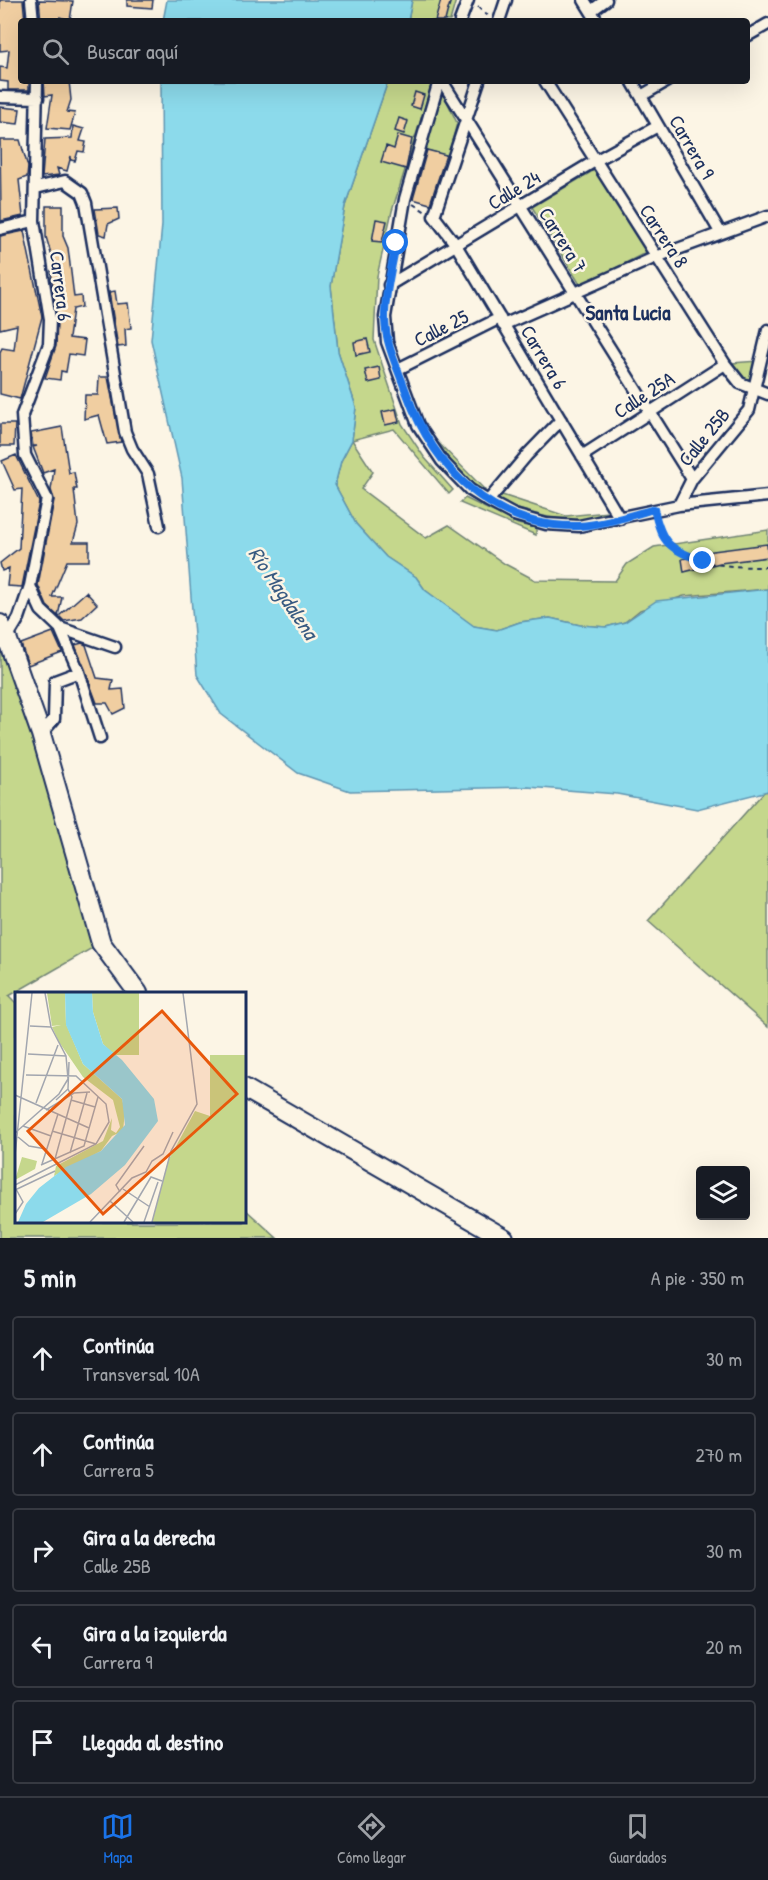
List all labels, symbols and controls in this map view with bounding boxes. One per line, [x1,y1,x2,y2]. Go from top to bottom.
search box [18,18,750,84]
icon: search [39,35,72,68]
text: Buscar aquí [87,36,179,66]
street label: Carrera 9 [663,110,722,184]
street label: Calle 24 [482,163,545,216]
street label: Carrera 8 [634,199,695,273]
street label: Carrera 7 [533,202,594,278]
route start [382,229,408,255]
street label: Carrera 6 [44,249,79,322]
district label: Santa Lucia [586,298,671,327]
street label: Calle 25 [409,302,473,353]
street label: Carrera 6 [515,320,574,394]
street label: Calle 25A [608,365,680,424]
street label: Calle 25B [672,402,735,472]
water label: Río Magdalena [242,541,327,647]
route end [689,547,715,573]
inset map [15,992,246,1223]
map controls [696,1166,750,1220]
button: layers [696,1166,750,1220]
text: 5 min [24,1260,76,1295]
text: A pie · 350 m [651,1264,744,1291]
text: Continúa [83,1330,154,1360]
icon: ahead [26,1342,59,1375]
text: 30 m [706,1345,742,1372]
text: Transversal 10A [83,1360,200,1387]
text: Continúa [83,1426,154,1456]
icon: ahead [26,1438,59,1471]
text: 270 m [696,1441,742,1468]
text: Carrera 5 [83,1456,154,1483]
text: Gira a la derecha [83,1522,215,1552]
icon: right [26,1534,59,1567]
text: 30 m [706,1537,742,1564]
text: Calle 25B [83,1552,151,1579]
text: Gira a la izquierda [83,1618,227,1648]
icon: left [26,1630,59,1663]
text: 20 m [705,1633,742,1660]
text: Carrera 9 [83,1648,153,1675]
icon: arrive [26,1726,59,1759]
text: Llegada al destino [83,1727,223,1757]
tab: Mapa [101,1810,134,1868]
tab: Cómo llegar [337,1810,406,1868]
tab: Guardados [609,1810,667,1868]

